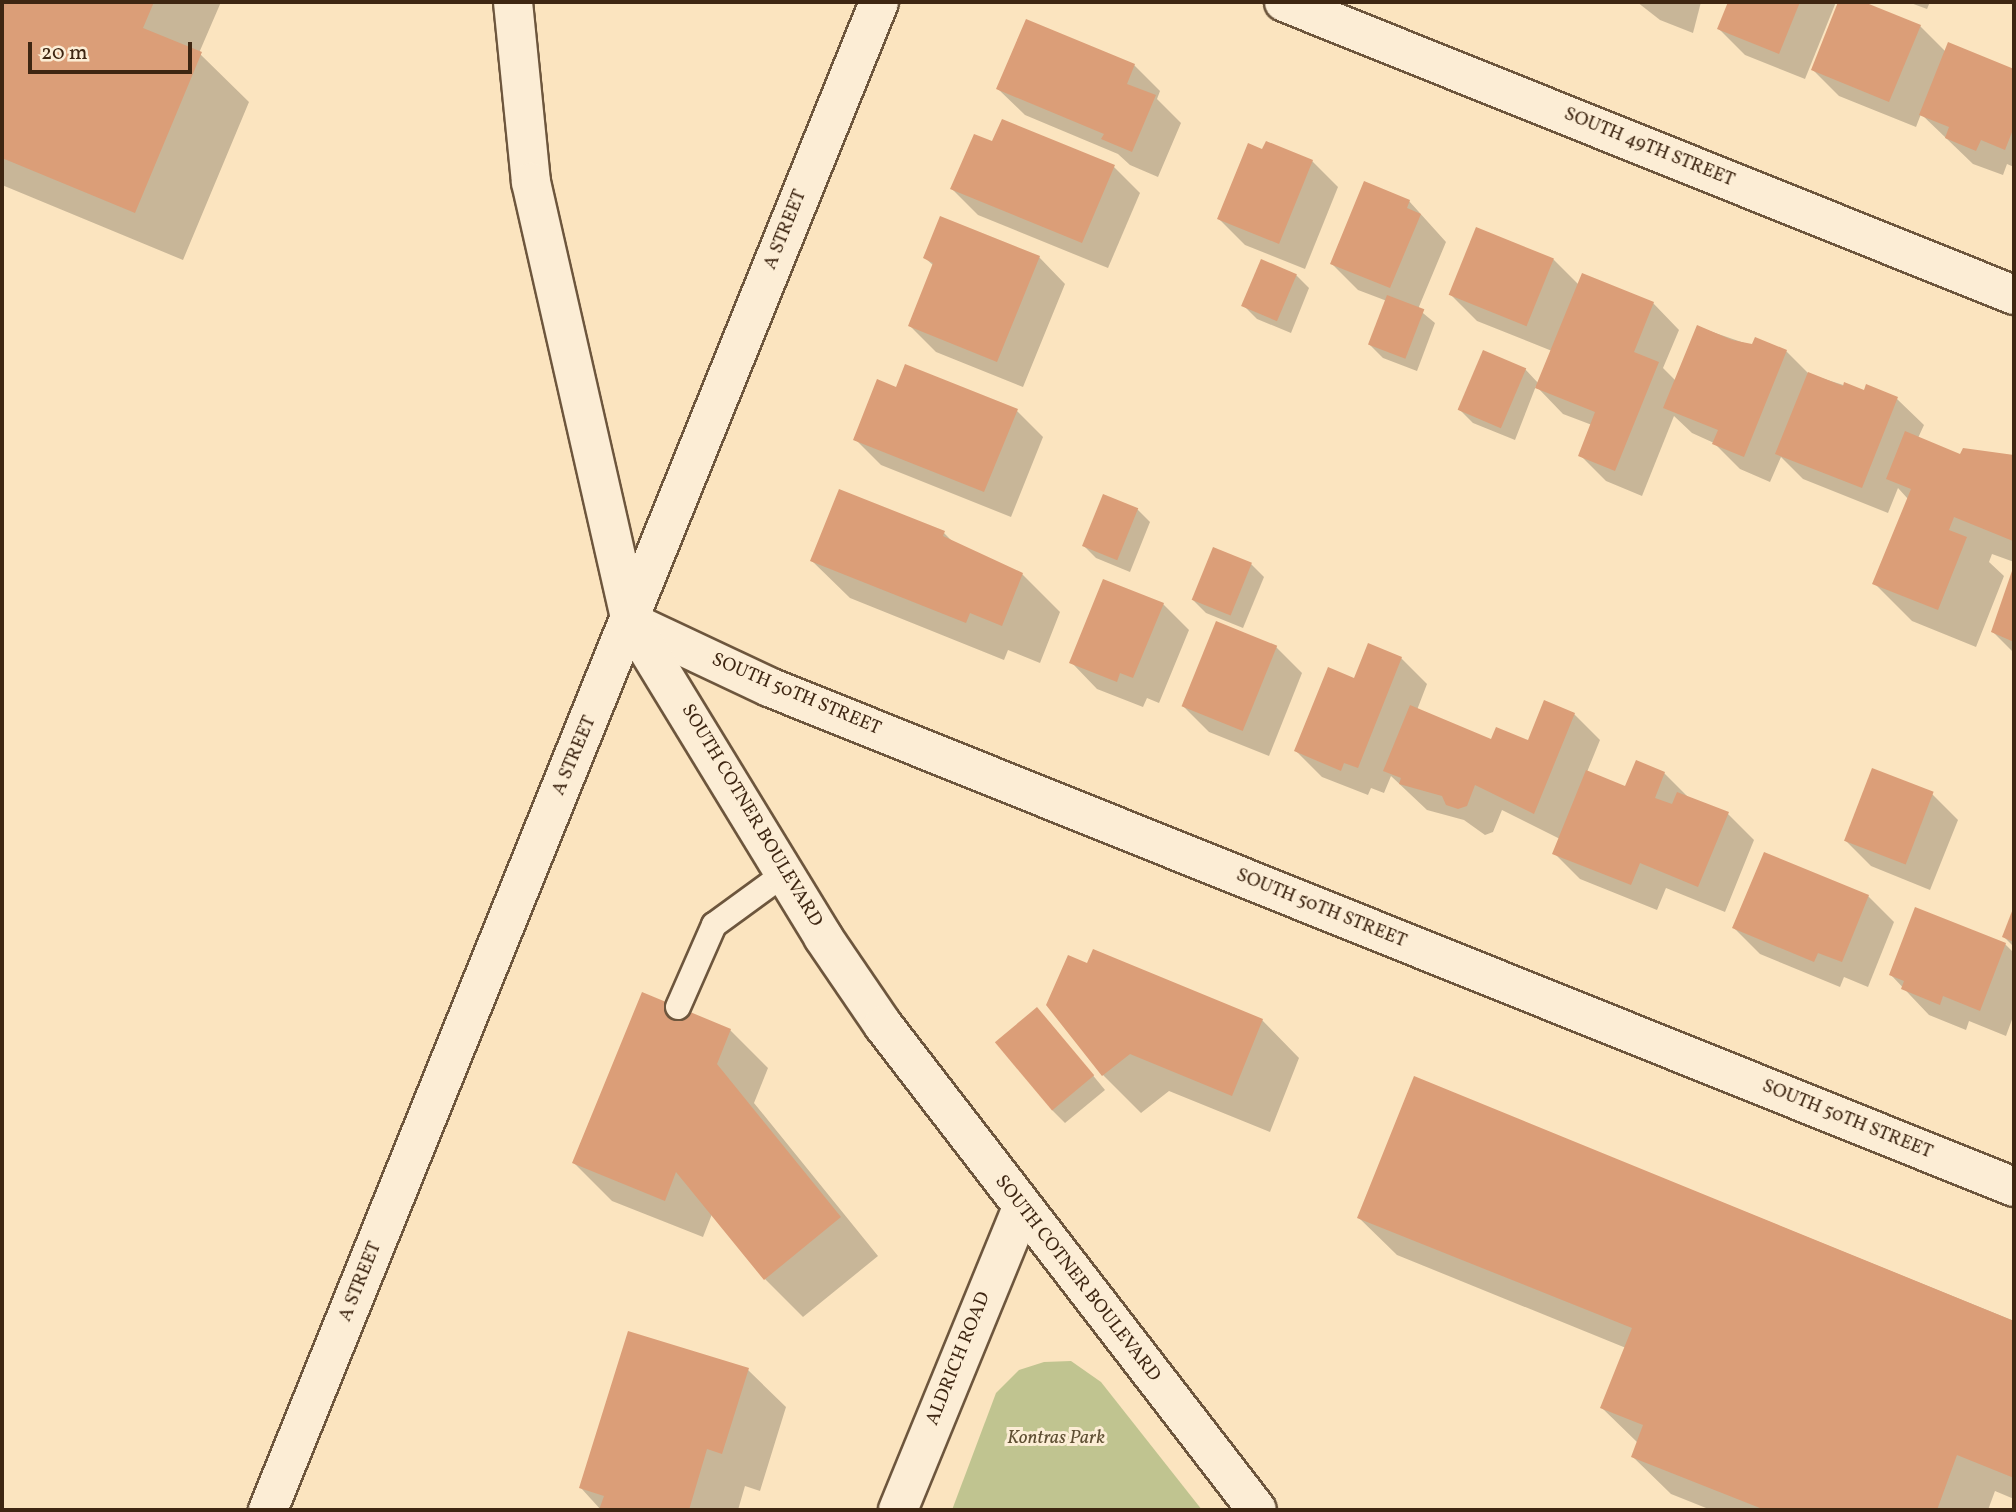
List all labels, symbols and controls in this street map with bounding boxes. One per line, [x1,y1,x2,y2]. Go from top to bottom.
scale bar [32,28,196,72]
text: 20 m [41,39,87,68]
street label: SOUTH 49TH STREET [1560,103,1738,193]
street label: A STREET [760,187,812,273]
street label: SOUTH 50TH STREET [708,649,884,741]
street label: SOUTH COTNER BOULEVARD [675,701,827,931]
street label: A STREET [548,713,602,799]
street label: SOUTH 50TH STREET [1232,864,1410,954]
street label: SOUTH 50TH STREET [1758,1075,1936,1165]
street label: SOUTH COTNER BOULEVARD [989,1171,1165,1387]
street label: A STREET [335,1239,387,1325]
street label: ALDRICH ROAD [922,1289,996,1429]
park label: Kontras Park [1007,1428,1105,1450]

